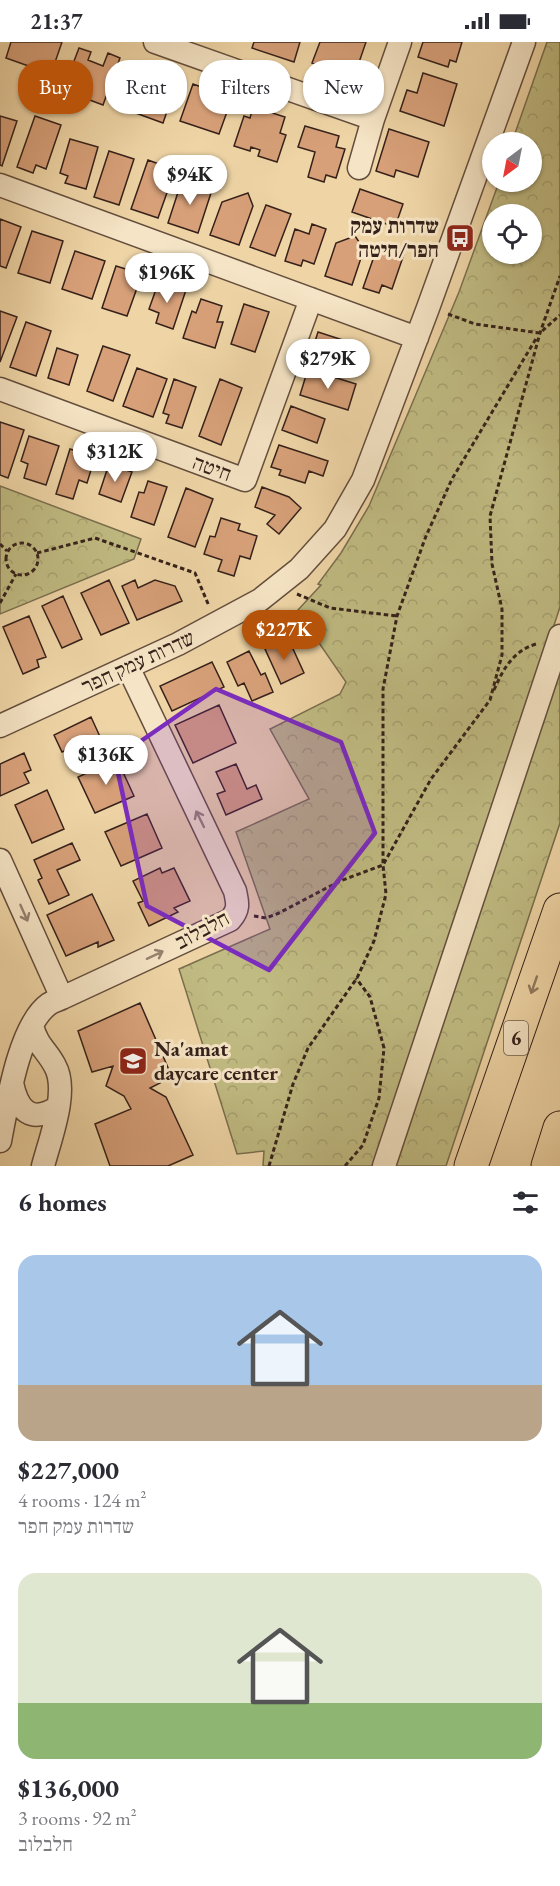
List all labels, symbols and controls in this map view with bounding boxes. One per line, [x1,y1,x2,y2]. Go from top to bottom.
text: 21:37 [30,7,83,36]
chip: Buy [18,60,93,114]
chip: Rent [105,60,187,114]
chip: Filters [199,60,291,114]
chip: New [303,60,384,114]
north arrow [482,132,542,192]
map controls [482,132,542,264]
pin: $94K [154,155,226,206]
text: $94K [167,161,213,187]
button: locate [482,204,542,264]
place label: שדרות עמק חפר/חיטה [350,212,439,263]
bus stop icon: שדרות עמק חפר/חיטה [444,222,476,254]
pin: $196K [125,253,209,304]
text: $196K [139,259,195,285]
pin: $279K [286,339,370,390]
text: $279K [300,345,356,371]
pin: $312K [73,432,157,483]
text: $312K [87,438,143,464]
street label: חיטה [189,448,235,487]
pin: $227K [242,610,326,661]
text: $227K [256,616,312,642]
street label: שדרות עמק חפר [77,623,199,700]
pin: $136K [64,735,148,786]
text: $136K [78,741,134,767]
one-way arrow [194,810,206,828]
one-way arrow [19,904,30,922]
street label: חלבלוב [170,904,234,955]
one-way arrow [145,948,163,960]
one-way arrow [528,975,539,994]
road number: 6 [504,1021,528,1055]
place label: Na'amat daycare center [154,1035,278,1086]
school or university icon: Na'amat daycare center [117,1045,149,1077]
text: 6 homes [18,1185,107,1219]
icon: filters [509,1186,542,1219]
icon: home [226,1294,334,1402]
text: $227,000 [18,1453,119,1487]
text: 4 rooms · 124 m² [18,1487,146,1513]
text: שדרות עמק חפר [18,1513,134,1539]
icon: home [226,1612,334,1720]
text: $136,000 [18,1771,119,1805]
text: 3 rooms · 92 m² [18,1805,137,1831]
text: חלבלוב [18,1831,73,1857]

